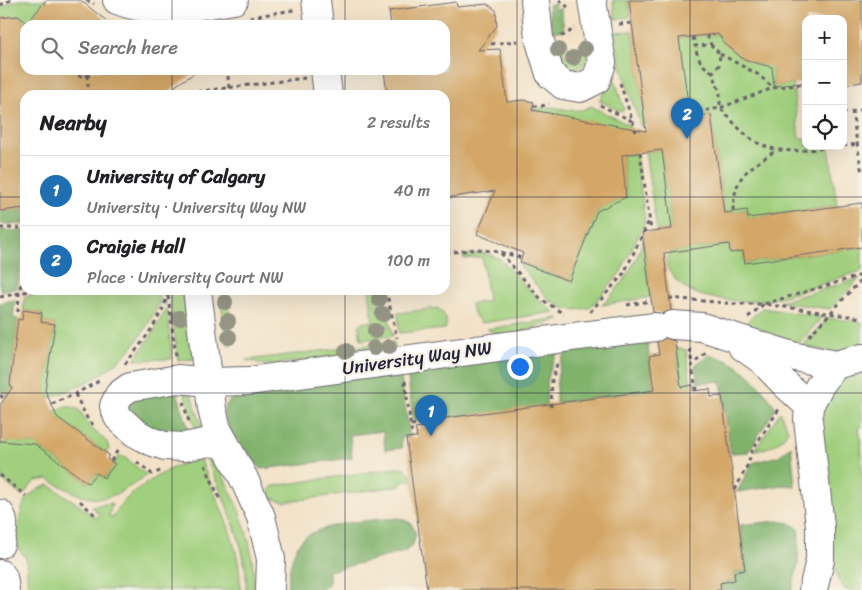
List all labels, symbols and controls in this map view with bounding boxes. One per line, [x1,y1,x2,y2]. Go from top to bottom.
map controls [802,15,847,150]
button: + [802,15,847,60]
search box [20,20,450,75]
text: Search here [78,31,178,64]
icon: search [38,34,66,62]
button: − [802,60,847,105]
pin: 2 [671,98,703,139]
text: Nearby [40,104,106,142]
button: locate [802,105,847,150]
text: 2 results [367,108,430,137]
text: University of Calgary [87,160,265,193]
text: 1 [53,176,59,205]
text: 40 m [393,176,430,205]
text: University · University Way NW [87,193,306,222]
text: Craigie Hall [87,230,185,263]
text: 2 [51,246,61,275]
text: 100 m [386,246,430,275]
text: Place · University Court NW [87,263,284,292]
street label: University Way NW [340,332,494,384]
your location [507,354,533,380]
pin: 1 [415,395,447,436]

